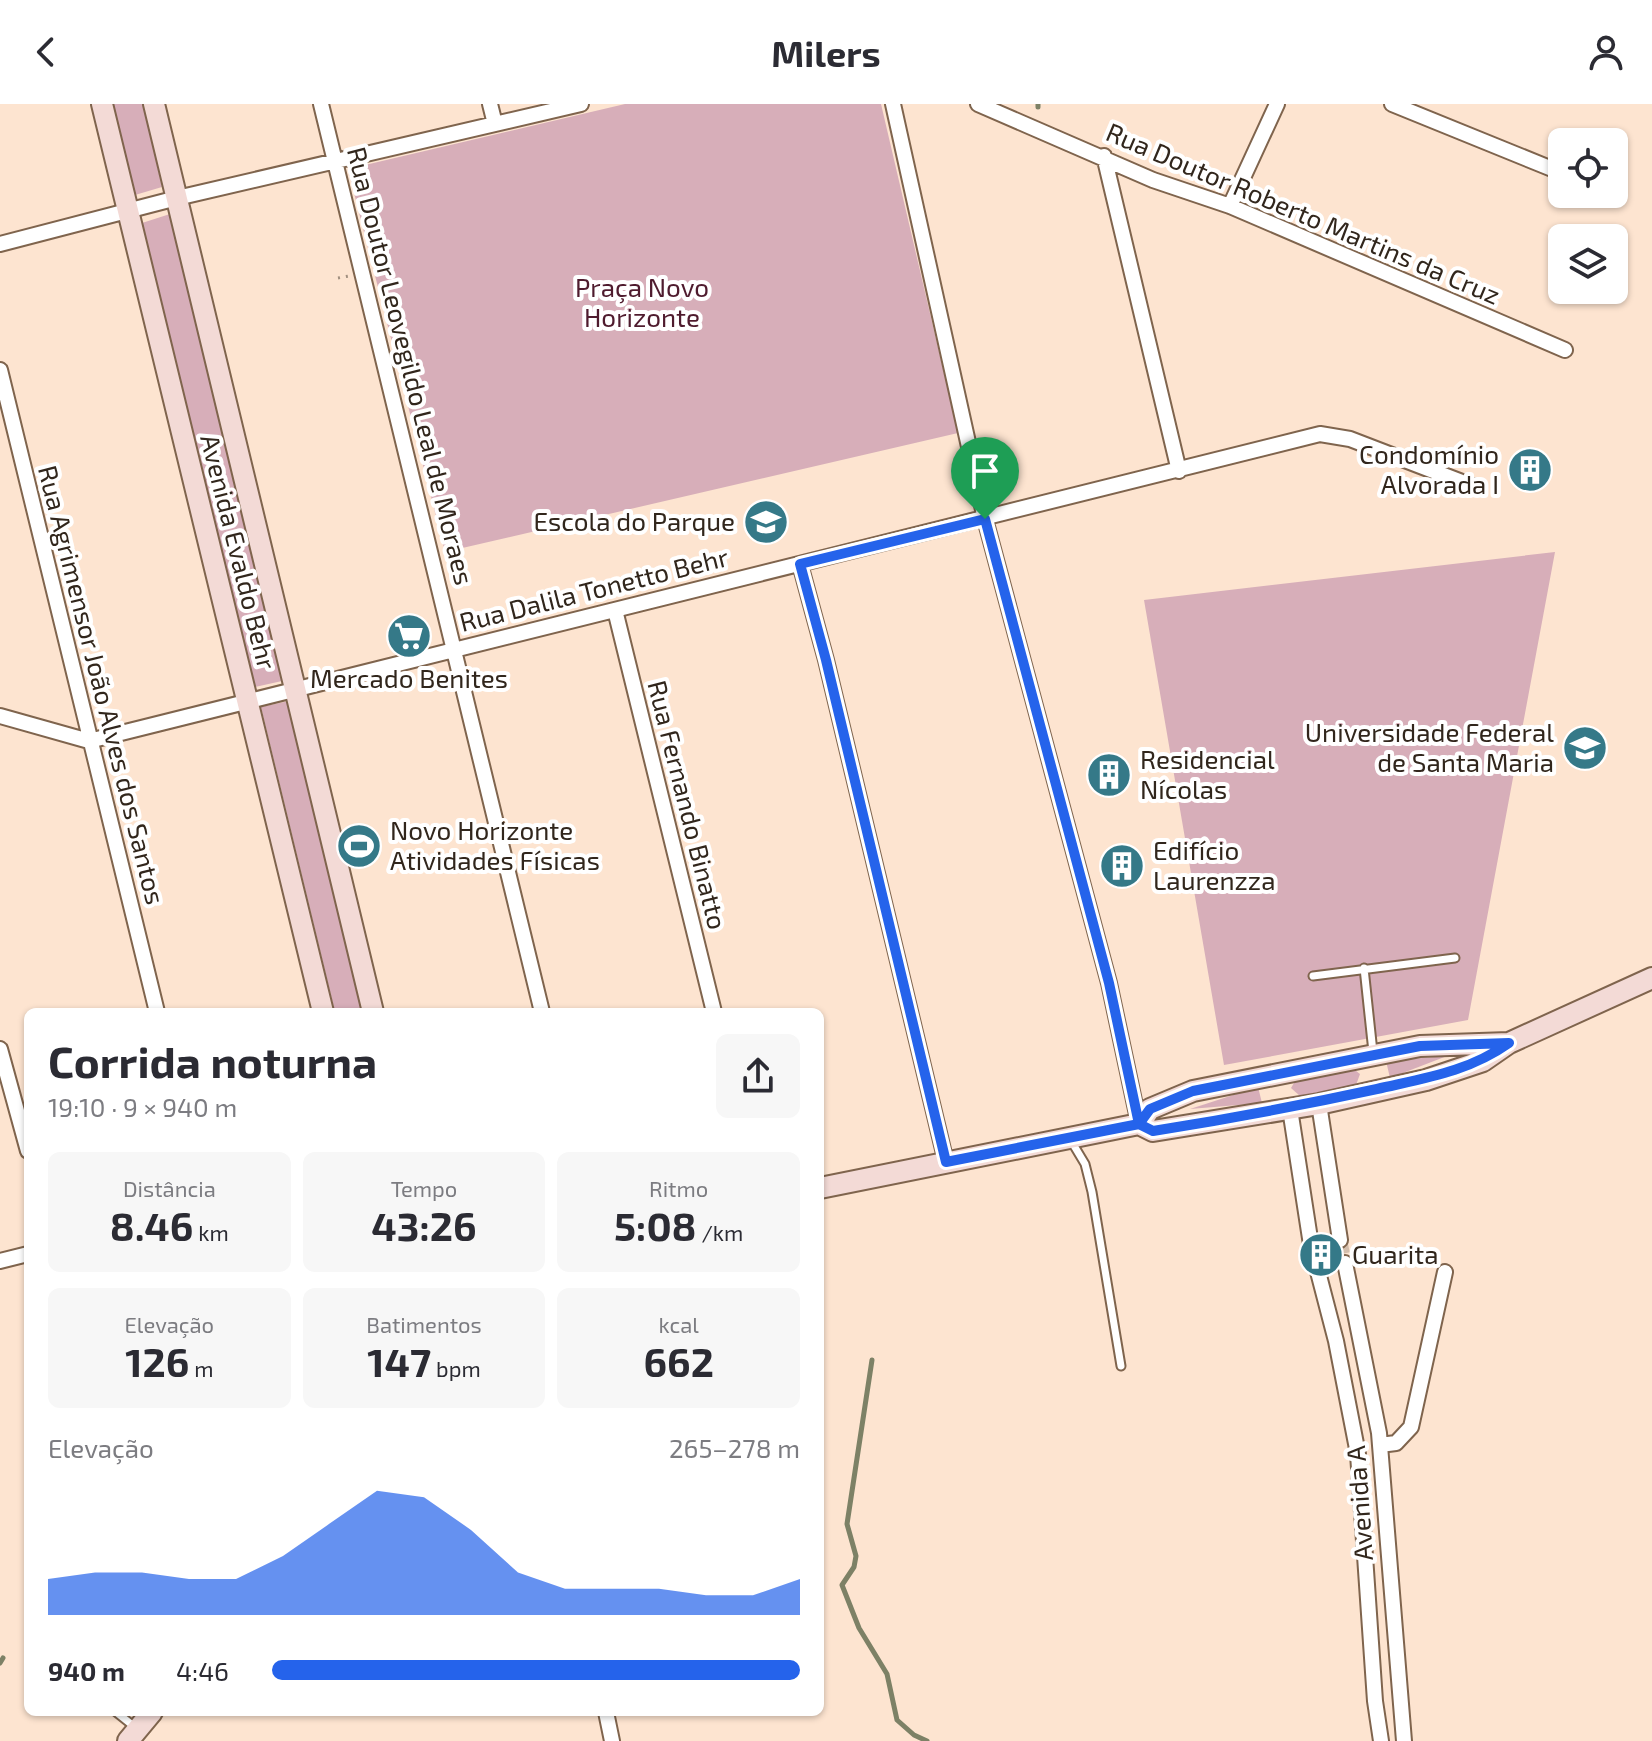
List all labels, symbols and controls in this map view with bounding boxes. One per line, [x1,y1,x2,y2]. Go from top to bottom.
icon: back [24,30,68,74]
icon: person [1584,30,1628,74]
text: Milers [771,31,881,74]
street label: Rua Doutor Roberto Martins da Cruz [1102,115,1505,310]
map controls [1548,128,1628,304]
button: locate [1548,128,1628,208]
street label: Rua Doutor Leovegildo Leal de Moraes [342,143,481,588]
button: layers [1548,224,1628,304]
park label: Praça Novo Horizonte [575,271,709,332]
street label: Avenida Evaldo Behr [195,431,284,672]
pin [951,437,1019,519]
place label: Condomínio Alvorada I [1359,438,1499,499]
building icon: Condomínio Alvorada I [1506,446,1554,494]
icon: arrive [963,449,1007,493]
street label: Rua Agrimensor João Alves dos Santos [33,462,172,907]
school or university icon: Escola do Parque [742,498,790,546]
place label: Escola do Parque [533,505,735,536]
street label: Rua Dalila Tonetto Behr [456,540,731,637]
supermarket icon: Mercado Benites [385,612,433,660]
place label: Mercado Benites [310,662,508,693]
street label: Rua Fernando Binatto [643,677,734,932]
place label: Universidade Federal de Santa Maria [1305,716,1554,777]
school or university icon: Universidade Federal de Santa Maria [1561,724,1609,772]
place label: Residencial Nícolas [1140,743,1275,804]
building icon: Residencial Nícolas [1085,751,1133,799]
place label: Novo Horizonte Atividades Físicas [390,814,600,875]
sports icon: Novo Horizonte Atividades Físicas [335,822,383,870]
place label: Edifício Laurenzza [1153,834,1275,895]
building icon: Edifício Laurenzza [1098,842,1146,890]
text: Corrida noturna [48,1034,377,1087]
button: share [716,1034,800,1118]
text: 19:10 · 9 × 940 m [48,1091,237,1122]
text: Distância [123,1175,216,1201]
text: Tempo [391,1175,457,1201]
text: Ritmo [649,1175,708,1201]
text: 8.46 [110,1201,193,1249]
text: 43:26 [371,1201,477,1249]
text: 5:08 [614,1201,697,1249]
text: km [193,1219,229,1245]
text: /km [697,1219,743,1245]
building icon: Guarita [1297,1231,1345,1279]
place label: Guarita [1352,1238,1438,1269]
text: Elevação [125,1311,214,1337]
text: Batimentos [366,1311,482,1337]
text: kcal [659,1311,699,1337]
text: 126 [125,1337,189,1385]
text: 147 [367,1337,431,1385]
text: 662 [643,1337,714,1385]
text: m [189,1355,213,1381]
text: bpm [431,1355,481,1381]
text: Elevação [48,1432,154,1463]
text: 265–278 m [669,1432,800,1463]
street label: Avenida A [1339,1445,1378,1562]
text: 940 m [48,1655,125,1686]
text: 4:46 [176,1655,229,1686]

